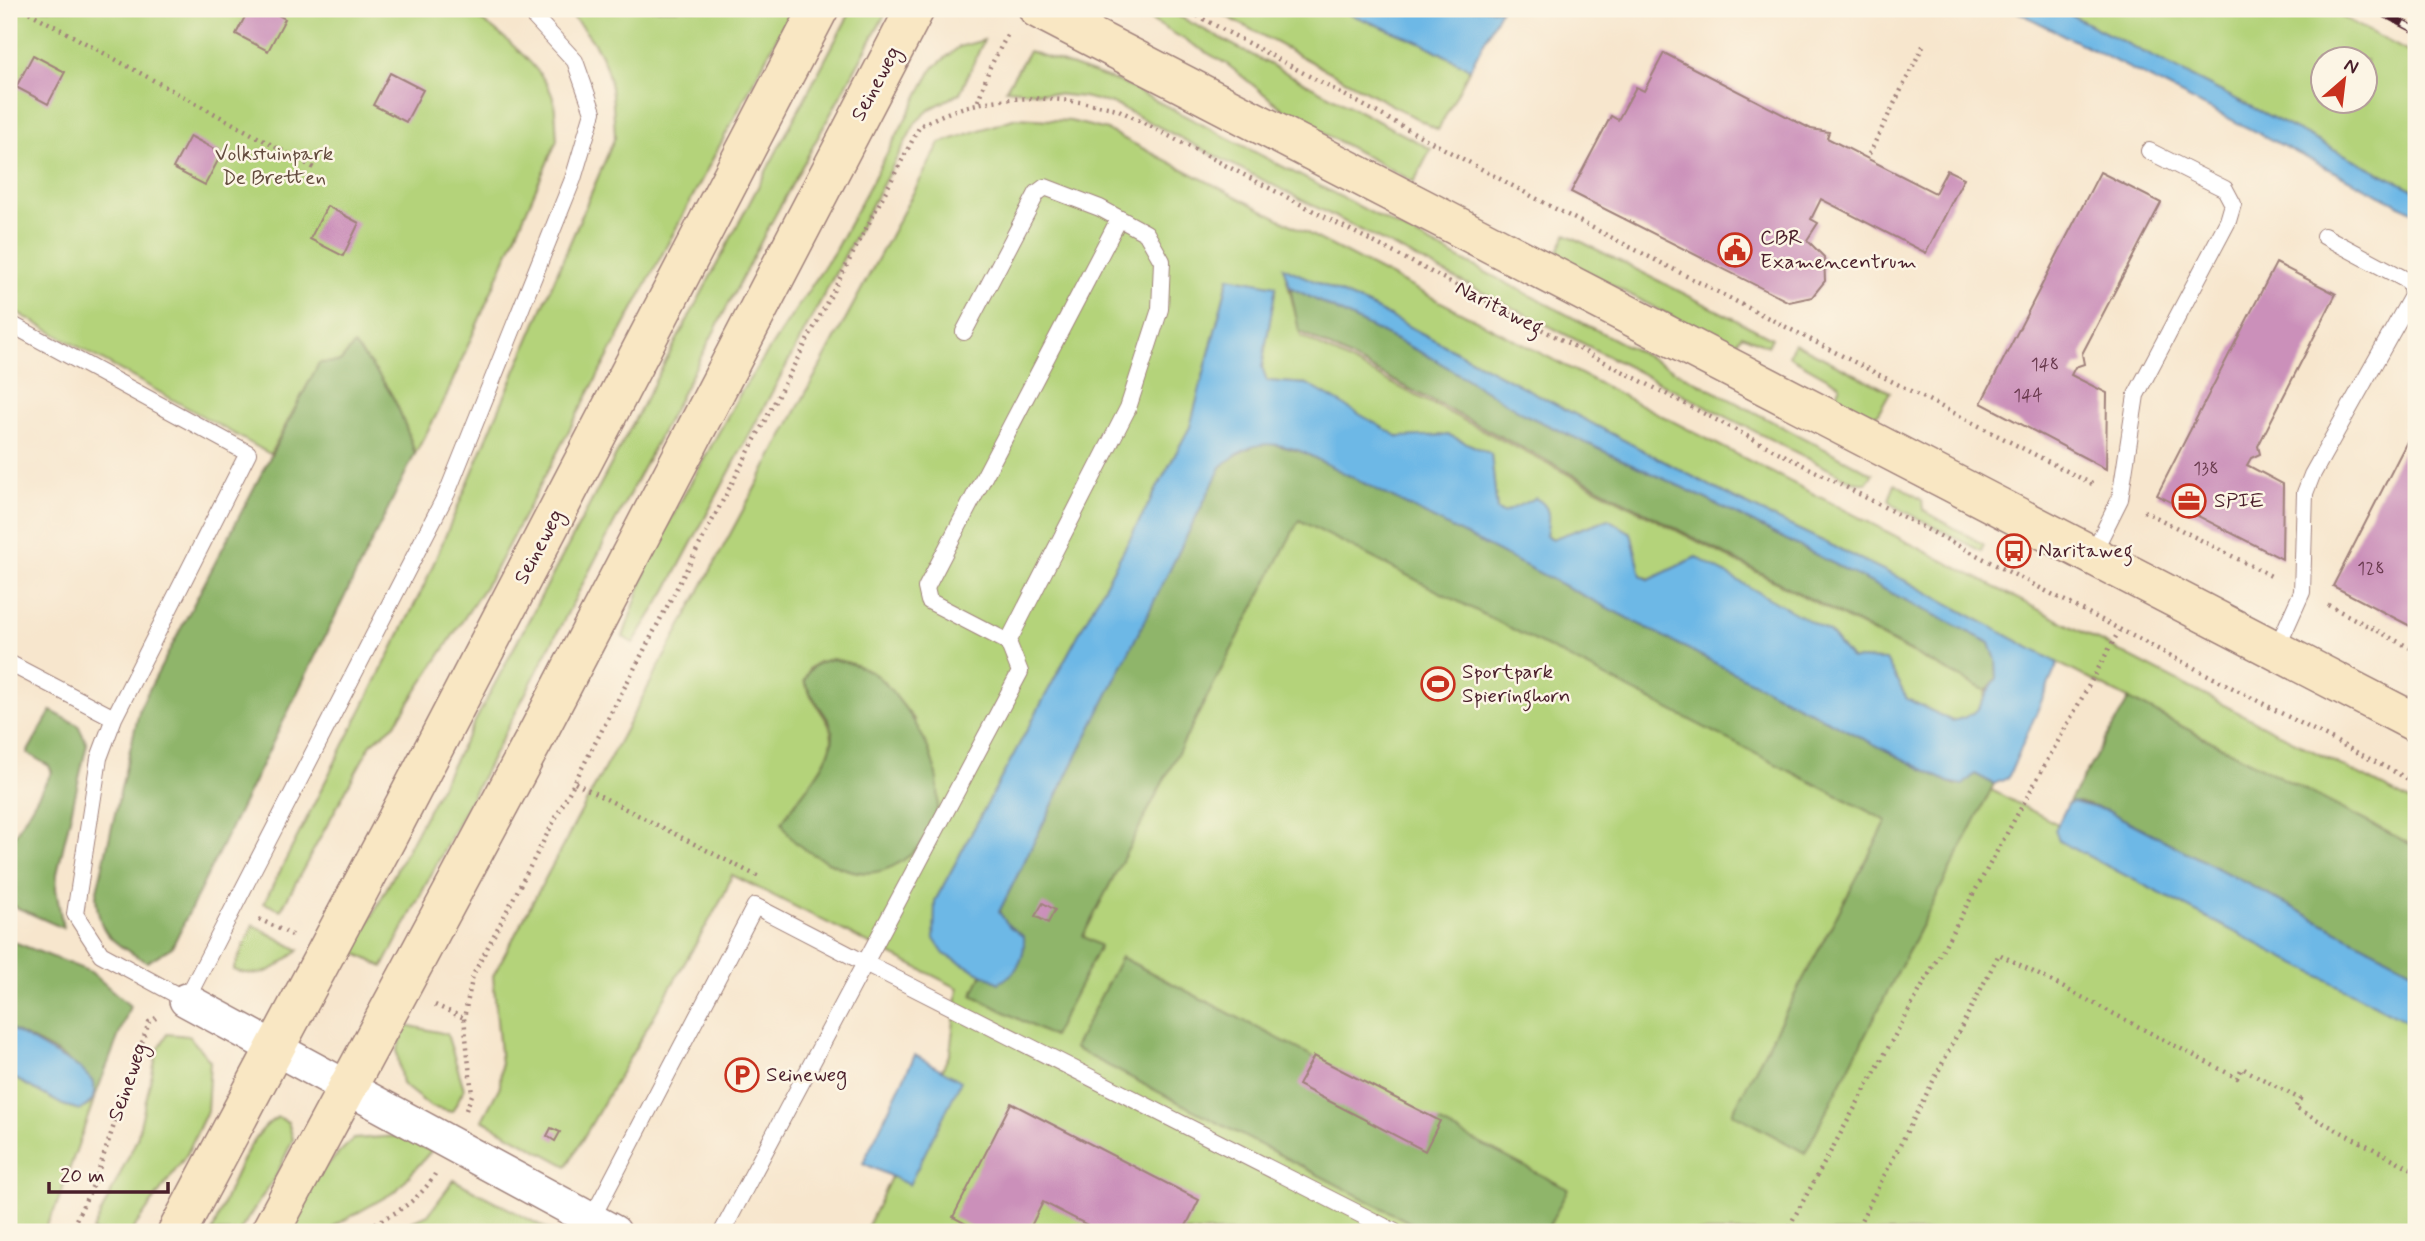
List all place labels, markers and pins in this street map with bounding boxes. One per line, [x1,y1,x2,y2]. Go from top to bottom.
place label: CBR Examencentrum [1760,224,1917,276]
public building icon: CBR Examencentrum [1716,231,1754,269]
office icon: SPIE [2170,482,2208,520]
place label: SPIE [2214,487,2264,515]
bus stop icon: Naritaweg [1995,532,2033,570]
place label: Naritaweg [2038,537,2133,567]
place label: Sportpark Spieringhorn [1462,658,1571,712]
sports icon: Sportpark Spieringhorn [1419,665,1457,703]
parking icon: Seineweg [723,1056,761,1094]
place label: Seineweg [766,1061,847,1090]

